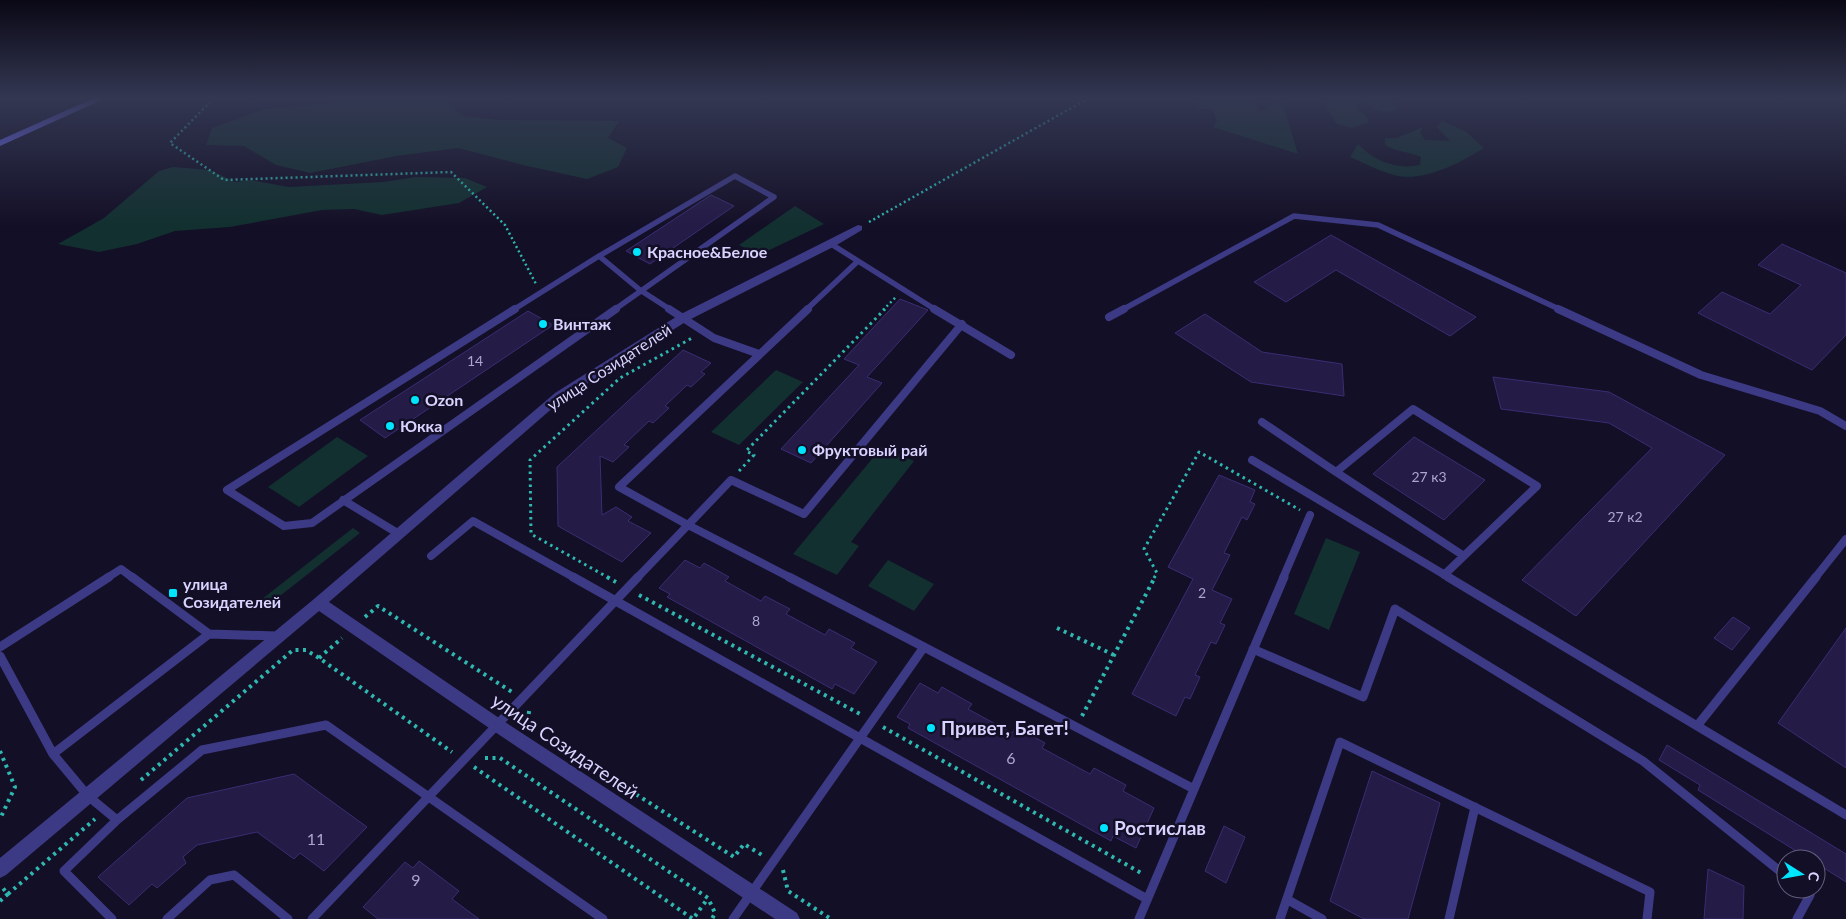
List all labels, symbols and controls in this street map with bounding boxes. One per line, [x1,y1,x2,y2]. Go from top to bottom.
place label: Красное&Белое [647,242,768,261]
marker: Красное&Белое [631,246,643,258]
place label: Винтаж [553,314,611,333]
marker: Винтаж [537,318,549,330]
street label: улица Созидателей [543,319,674,414]
house number: 14 [467,352,483,369]
place label: Ozon [425,390,463,409]
marker: Ozon [409,394,421,406]
place label: Юкка [400,416,442,435]
marker: Юкка [384,420,396,432]
place label: Фруктовый рай [812,440,928,459]
marker: Фруктовый рай [796,444,808,456]
house number: 27 к3 [1411,468,1447,485]
house number: 27 к2 [1607,508,1643,525]
place label: улица Созидателей [183,574,281,611]
house number: 2 [1198,584,1206,601]
marker: улица Созидателей [167,587,179,599]
house number: 8 [752,612,760,629]
street label: улица Созидателей [488,688,643,803]
place label: Привет, Багет! [941,716,1069,739]
marker: Привет, Багет! [925,722,937,734]
house number: 6 [1006,748,1016,767]
place label: Ростислав [1114,816,1206,839]
marker: Ростислав [1098,822,1110,834]
house number: 11 [307,829,325,848]
north arrow [1776,849,1826,899]
house number: 9 [411,870,421,889]
text: С [1805,870,1823,883]

